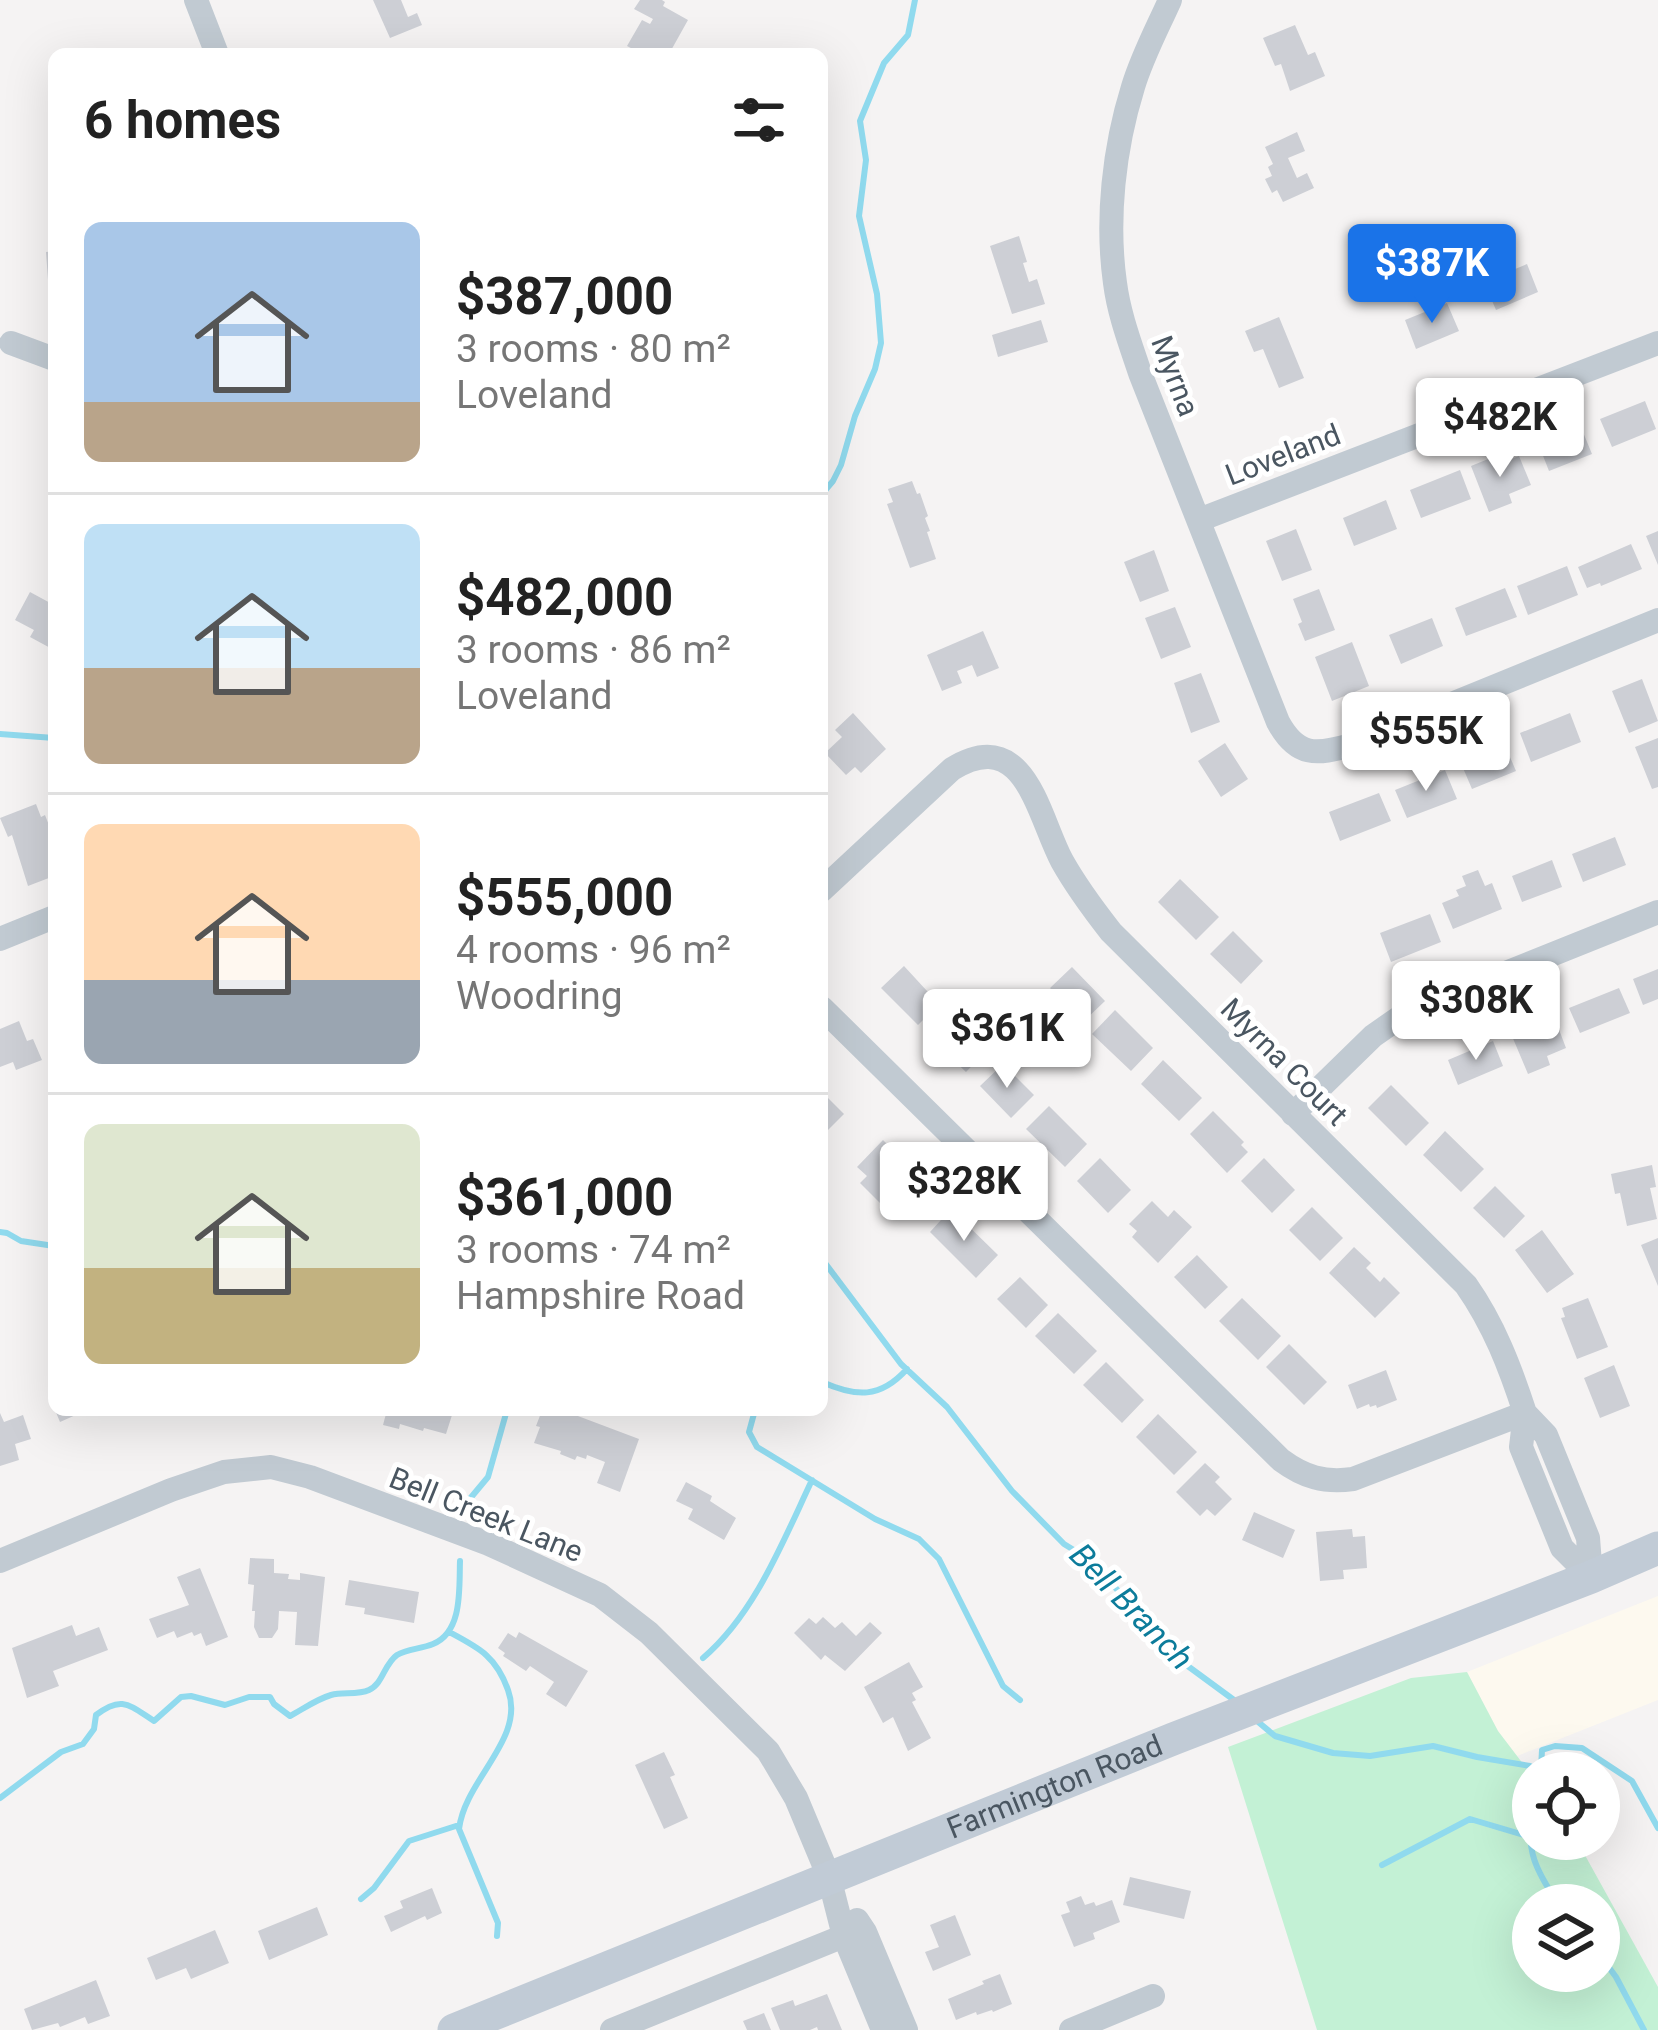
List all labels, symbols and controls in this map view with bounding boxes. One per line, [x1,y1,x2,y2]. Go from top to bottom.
icon: filters [726,87,792,153]
text: 6 homes [84,91,281,150]
pin: $387K [1348,224,1516,326]
text: $387K [1375,240,1489,286]
text: $387,000 [456,267,673,326]
icon: home [180,270,324,414]
text: 3 rooms · 80 m² [456,326,731,372]
street label: Myrna [1144,331,1207,421]
text: Loveland [456,372,613,418]
pin: $482K [1416,378,1584,480]
text: $482K [1443,394,1557,440]
street label: Loveland [1220,417,1345,492]
text: $482,000 [456,568,673,627]
icon: home [180,572,324,716]
text: 3 rooms · 86 m² [456,627,731,673]
text: Loveland [456,673,613,719]
pin: $555K [1342,692,1510,794]
text: $555K [1369,708,1483,754]
text: $555,000 [456,868,673,927]
icon: home [180,872,324,1016]
text: 4 rooms · 96 m² [456,927,731,973]
pin: $308K [1392,961,1560,1063]
text: Woodring [456,973,623,1019]
text: $308K [1419,977,1533,1023]
pin: $361K [923,989,1091,1091]
street label: Myrna Court [1214,991,1355,1132]
text: $361K [950,1005,1064,1051]
pin: $328K [880,1142,1048,1244]
text: $328K [907,1158,1021,1204]
text: $361,000 [456,1168,673,1227]
icon: home [180,1172,324,1316]
text: 3 rooms · 74 m² [456,1227,731,1273]
text: Hampshire Road [456,1273,745,1319]
street label: Bell Creek Lane [384,1460,588,1569]
water label: Bell Branch [1062,1535,1201,1678]
street label: Farmington Road [942,1727,1167,1846]
map controls [1512,1752,1620,1992]
button: locate [1512,1752,1620,1860]
button: layers [1512,1884,1620,1992]

